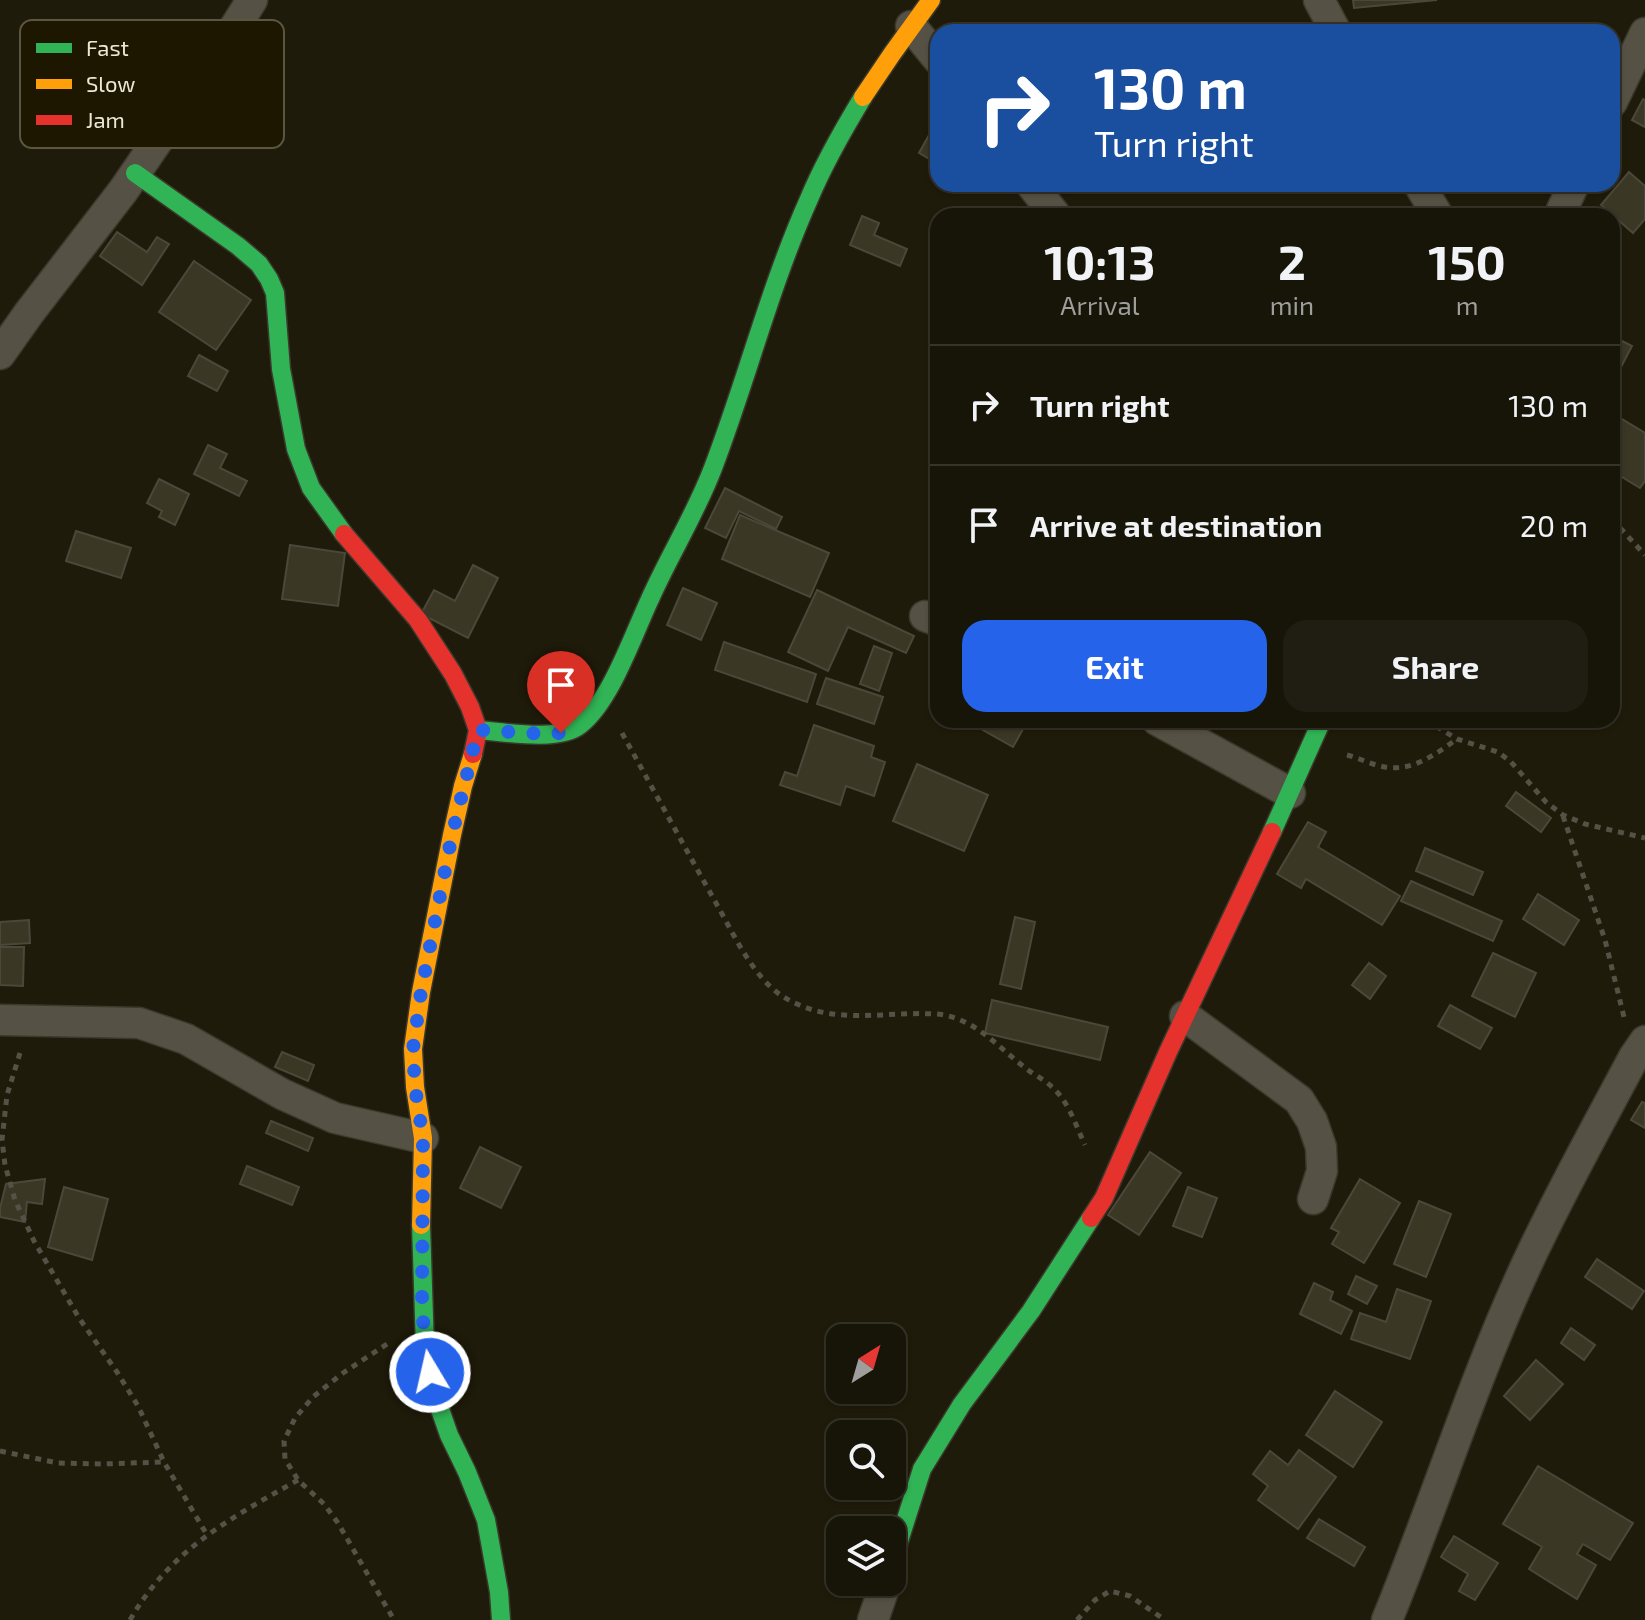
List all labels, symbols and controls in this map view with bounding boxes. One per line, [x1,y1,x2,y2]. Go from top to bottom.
legend [20,20,284,148]
text: Fast [86,34,129,60]
text: 130 m [1094,53,1247,120]
icon: right [962,56,1066,160]
text: Slow [86,70,135,96]
text: Jam [86,106,125,132]
text: Turn right [1094,121,1254,164]
text: 10:13 [1044,232,1156,290]
text: 2 [1278,232,1306,290]
text: 150 [1428,232,1506,290]
text: Arrival [1060,289,1139,320]
text: min [1270,289,1314,320]
text: m [1456,289,1478,320]
icon: right [962,383,1006,427]
text: Turn right [1030,387,1170,423]
text: 130 m [1508,387,1588,423]
icon: arrive [962,503,1006,547]
text: Arrive at destination [1030,507,1322,543]
text: 20 m [1520,507,1588,543]
button: Exit [962,620,1267,712]
button: Share [1283,620,1588,712]
pin [527,651,595,733]
icon: arrive [539,663,583,707]
north arrow [826,1324,906,1404]
map controls [826,1324,906,1596]
position arrow [388,1330,472,1414]
button: search [826,1420,906,1500]
button: layers [826,1516,906,1596]

